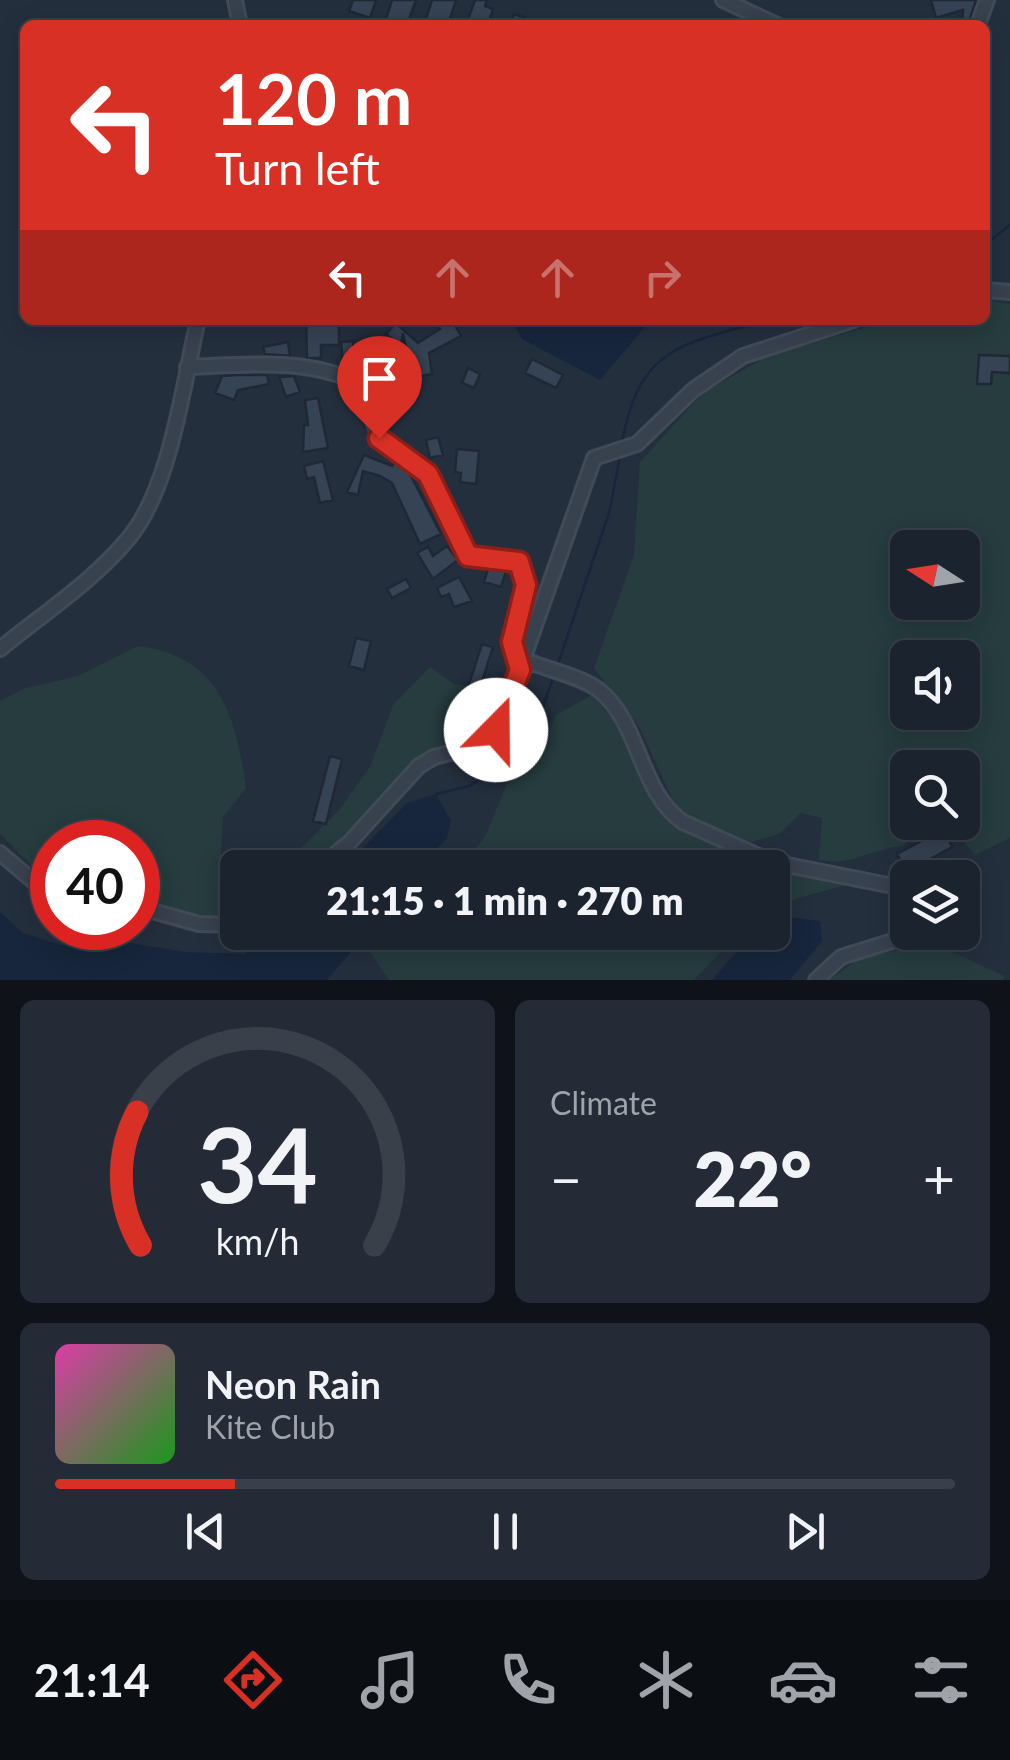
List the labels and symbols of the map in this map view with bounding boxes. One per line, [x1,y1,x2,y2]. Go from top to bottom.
pin [337,336,422,439]
north arrow [890,530,980,620]
position arrow [444,678,548,782]
speed limit sign: 40 [30,820,160,950]

